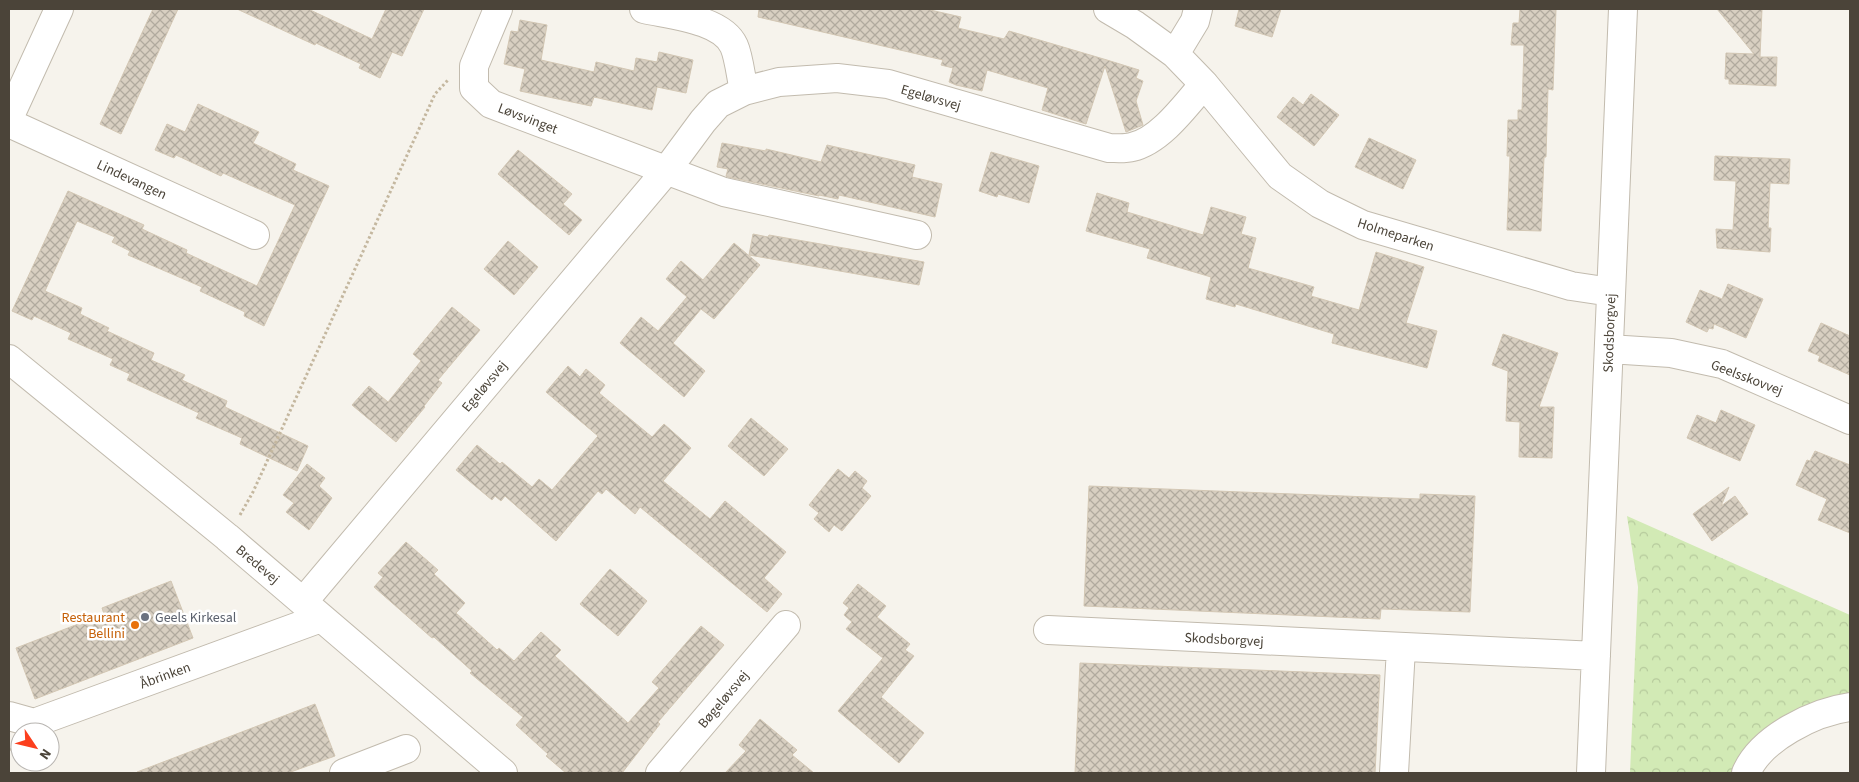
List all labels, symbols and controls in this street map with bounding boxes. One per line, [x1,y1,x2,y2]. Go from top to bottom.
street label: Egeløvsvej [898,80,963,116]
street label: Løvsvinget [495,98,561,140]
street label: Lindevangen [93,155,170,205]
street label: Holmeparken [1355,213,1437,257]
street label: Skodsborgvej [1599,293,1621,373]
street label: Geelsskovvej [1708,355,1785,401]
street label: Egeløvsvej [457,357,512,417]
street label: Bredevej [231,541,284,589]
place label: Restaurant Bellini [62,608,125,644]
place label: Geels Kirkesal [155,608,237,628]
marker: Geels Kirkesal [139,611,151,623]
marker: Restaurant Bellini [129,619,141,631]
street label: Skodsborgvej [1184,628,1264,652]
street label: Åbrinken [137,658,193,694]
street label: Bøgeløvsvej [694,666,754,733]
north arrow [10,722,60,772]
text: N [34,744,56,763]

